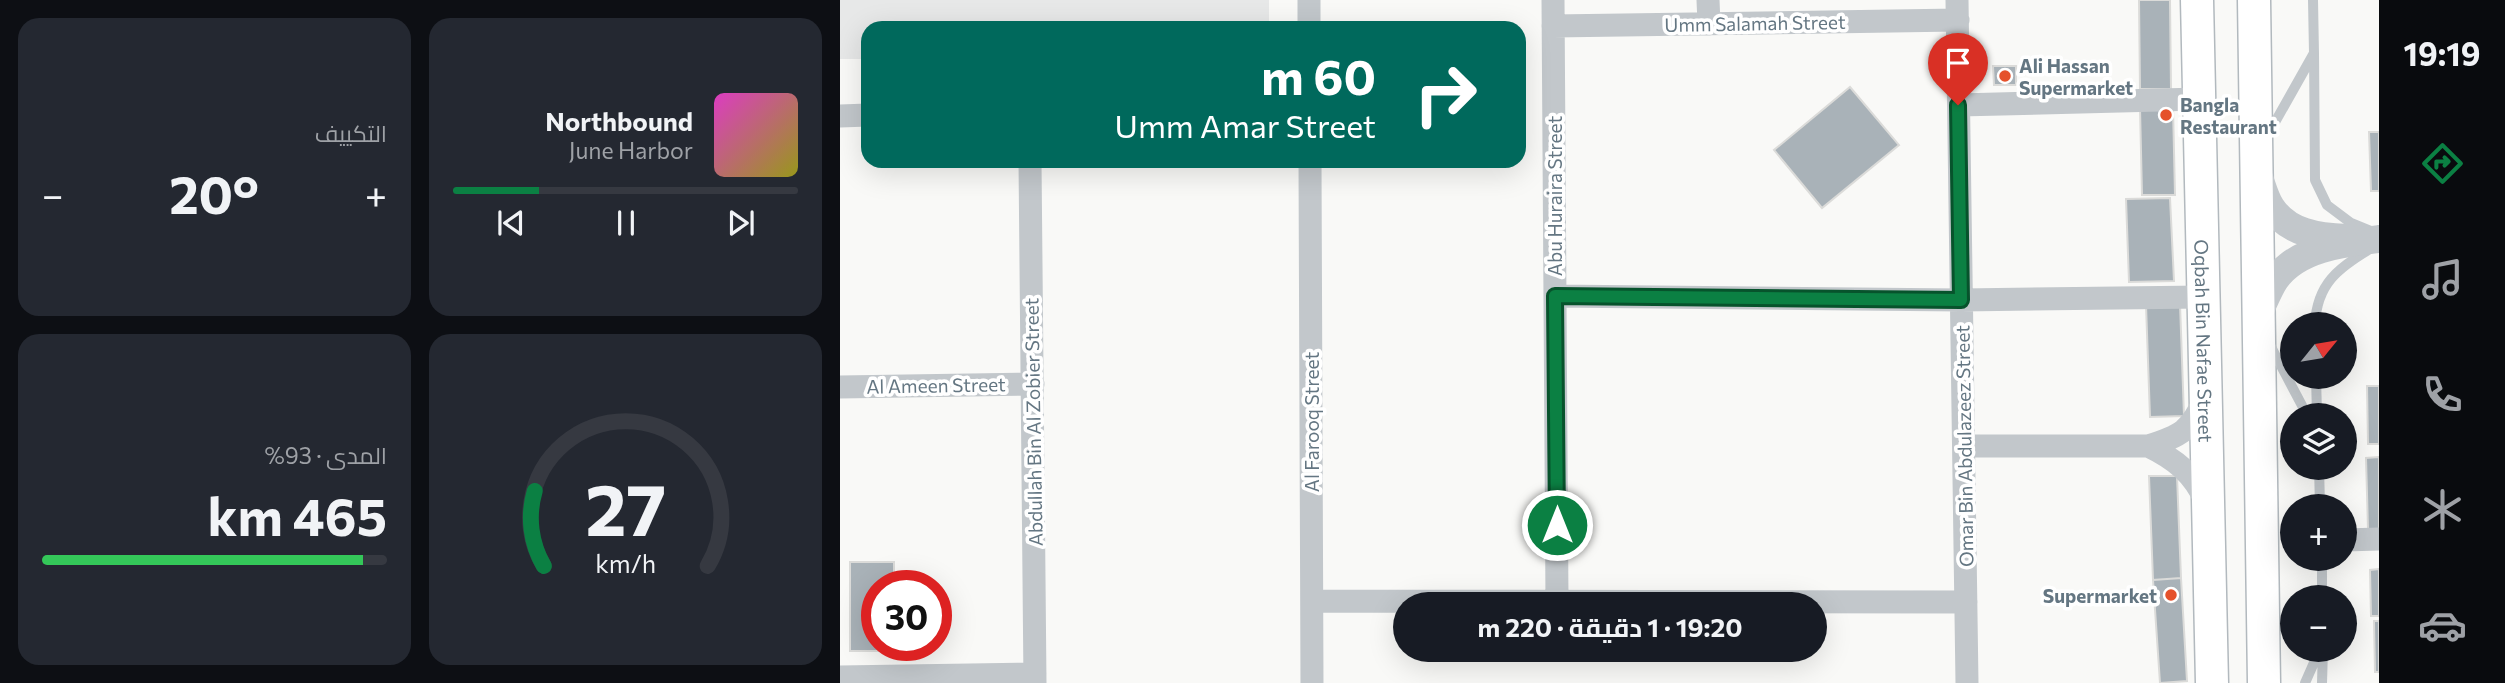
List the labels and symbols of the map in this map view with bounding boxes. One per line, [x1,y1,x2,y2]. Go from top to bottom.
street label: Umm Salamah Street [1664,10,1846,36]
pin [1928,33,1988,105]
place label: Ali Hassan Supermarket [2019,54,2133,99]
marker: Ali Hassan Supermarket [1997,68,2013,84]
place label: Bangla Restaurant [2180,93,2277,138]
marker: Bangla Restaurant [2158,107,2174,123]
street label: Abu Huraira Street [1543,116,1566,276]
street label: Oqbah Bin Nafae Street [2191,239,2218,443]
street label: Abdullah Bin Al Zobier Street [1019,297,1047,546]
north arrow [2280,312,2357,388]
street label: Omar Bin Abdulazeez Street [1950,325,1978,567]
street label: Al Farooq Street [1300,352,1323,492]
street label: Al Ameen Street [866,372,1006,398]
position arrow [1520,488,1594,562]
speed limit sign: 30 [861,570,952,661]
place label: Supermarket [2043,584,2157,607]
marker: Supermarket [2163,587,2179,603]

